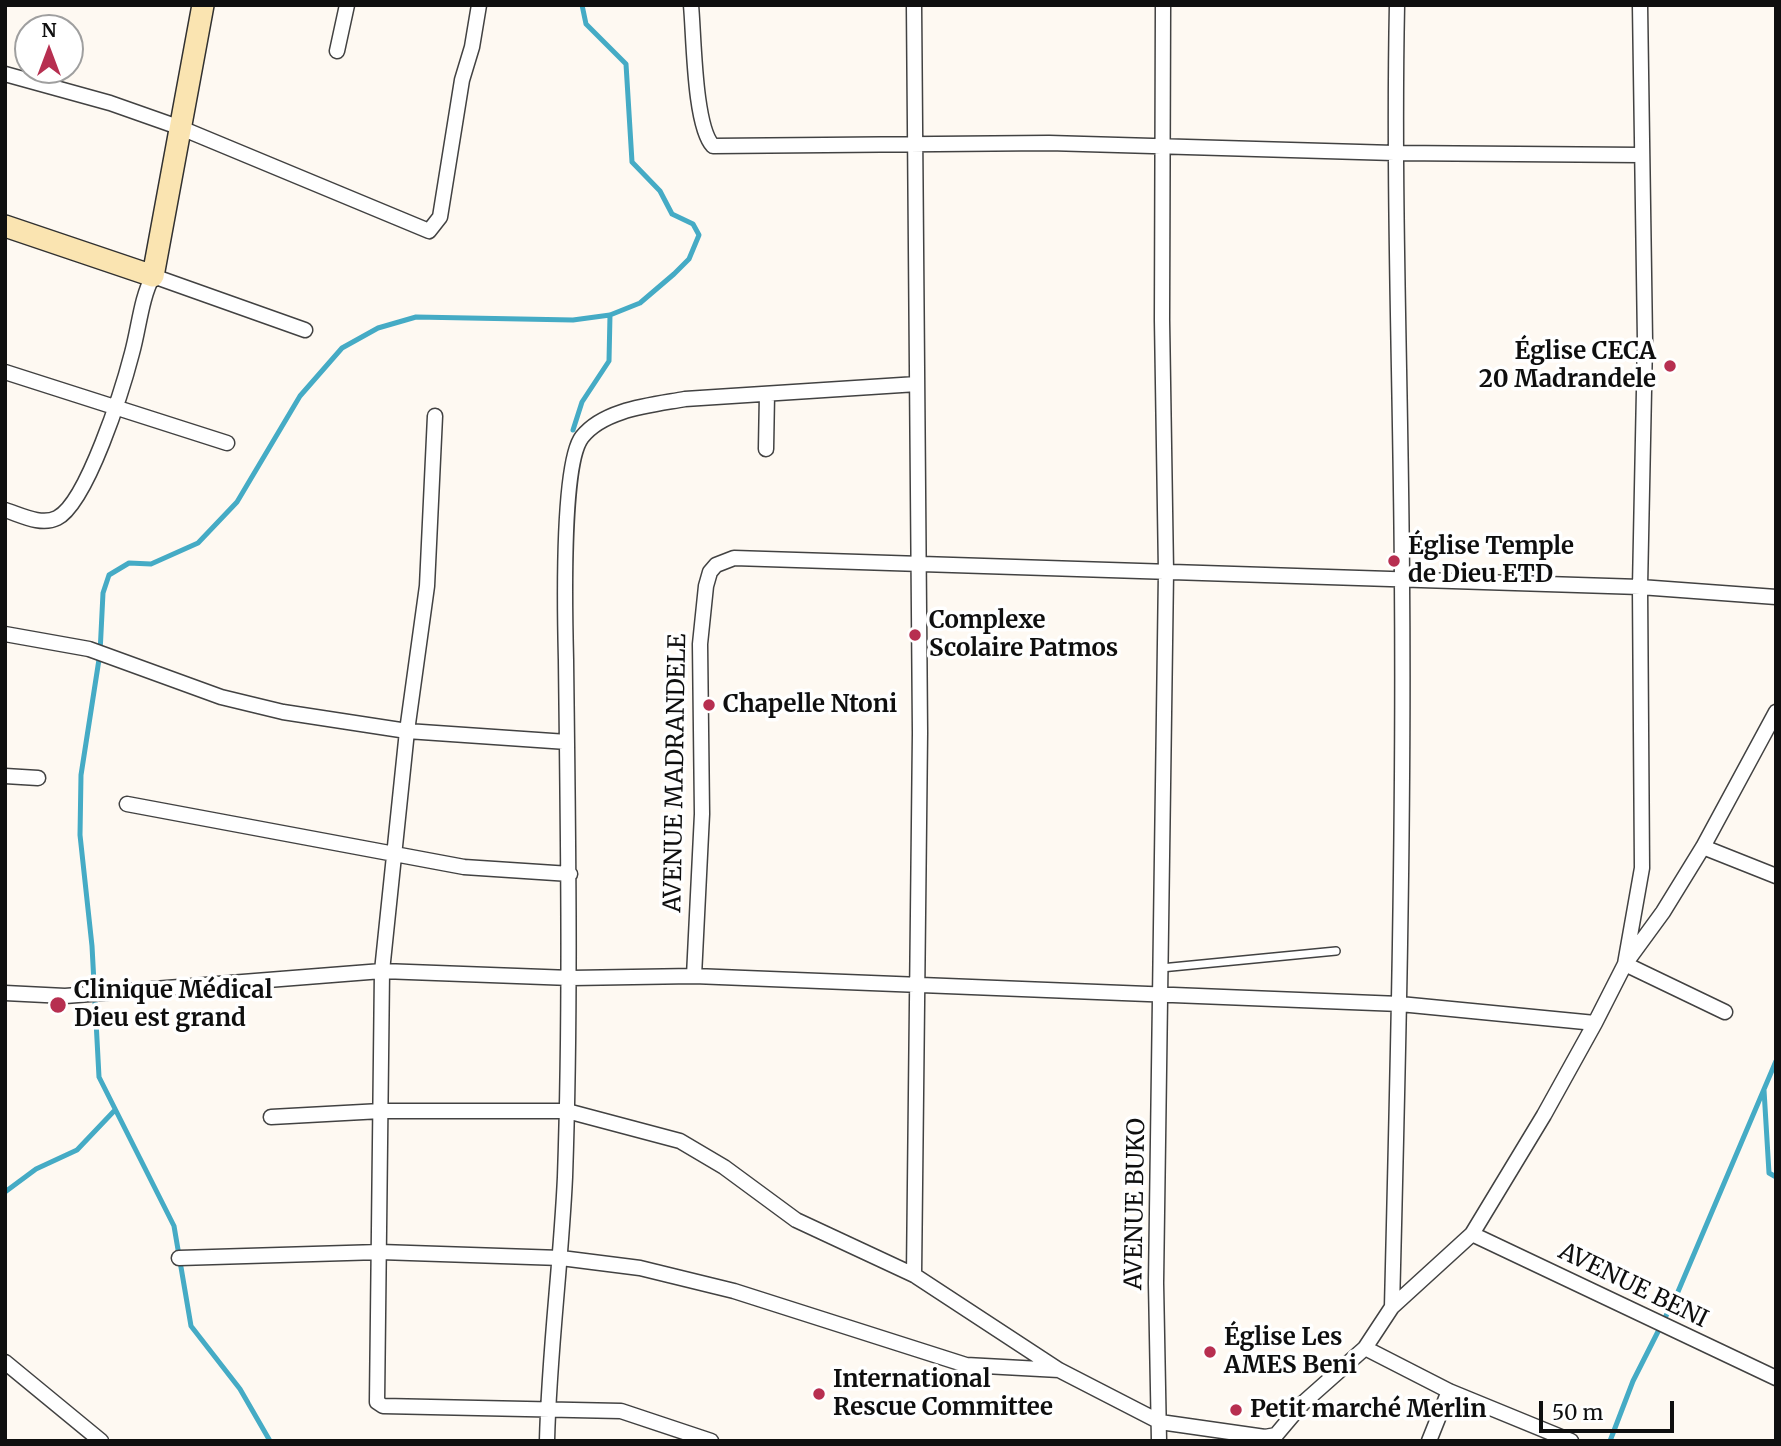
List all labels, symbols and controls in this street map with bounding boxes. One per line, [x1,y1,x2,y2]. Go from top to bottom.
north arrow [14,14,84,84]
text: N [41,18,57,42]
place label: Église CECA 20 Madrandele [1479,338,1656,394]
marker: Église CECA 20 Madrandele [1662,358,1678,374]
place label: Église Temple de Dieu ETD [1408,533,1574,589]
marker: Église Temple de Dieu ETD [1386,553,1402,569]
place label: Complexe Scolaire Patmos [929,607,1118,663]
marker: Complexe Scolaire Patmos [907,627,923,643]
street label: AVENUE MADRANDELE [659,633,693,913]
place label: Chapelle Ntoni [723,691,897,719]
marker: Chapelle Ntoni [701,697,717,713]
place label: Clinique Médical Dieu est grand [74,977,272,1033]
marker: Clinique Médical Dieu est grand [48,995,68,1015]
street label: AVENUE BUKO [1120,1118,1152,1290]
street label: AVENUE BENI [1554,1237,1712,1335]
place label: Église Les AMES Beni [1224,1324,1357,1380]
marker: Église Les AMES Beni [1202,1344,1218,1360]
place label: International Rescue Committee [833,1366,1053,1422]
marker: International Rescue Committee [811,1386,827,1402]
scale bar [1543,1386,1678,1430]
place label: Petit marché Merlin [1250,1396,1487,1424]
text: 50 m [1552,1399,1603,1426]
marker: Petit marché Merlin [1228,1402,1244,1418]

